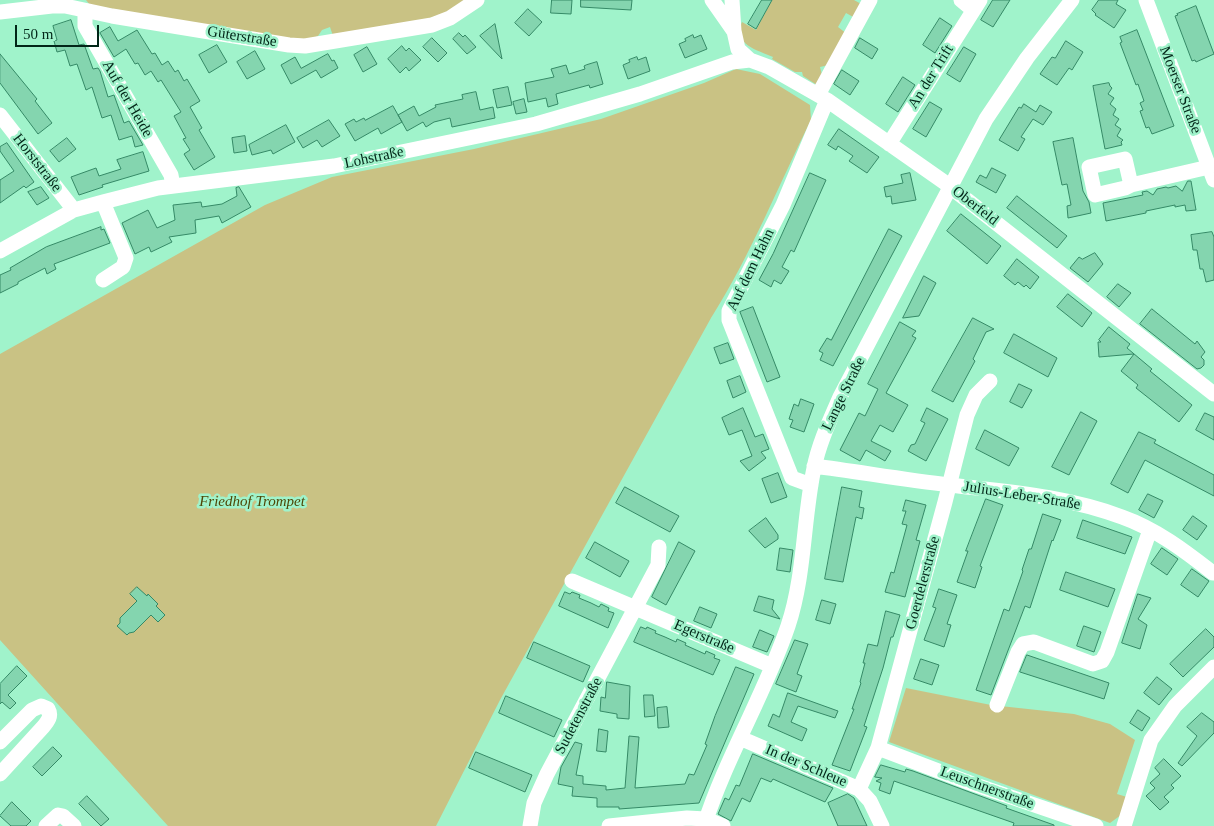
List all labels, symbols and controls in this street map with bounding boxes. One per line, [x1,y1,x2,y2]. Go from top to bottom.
scale bar [18,15,101,47]
street label: Güterstraße [206,23,278,51]
text: 50 m [23,26,53,42]
street label: An der Trift [904,42,958,112]
street label: Moerser Straße [1155,44,1205,136]
street label: Auf der Heide [98,57,156,141]
street label: Horststraße [9,130,65,196]
street label: Lohstraße [343,143,405,173]
street label: Oberfeld [948,182,1002,230]
street label: Auf dem Hahn [723,226,779,314]
street label: Lange Straße [818,354,870,434]
street label: Julius-Leber-Straße [962,478,1082,514]
park label: Friedhof Trompet [199,493,305,511]
street label: Goerdelerstraße [902,534,944,632]
street label: Egerstraße [671,616,737,658]
street label: Sudetenstraße [551,675,607,757]
street label: In der Schleue [763,741,849,791]
street label: Leuschnerstraße [938,763,1036,813]

